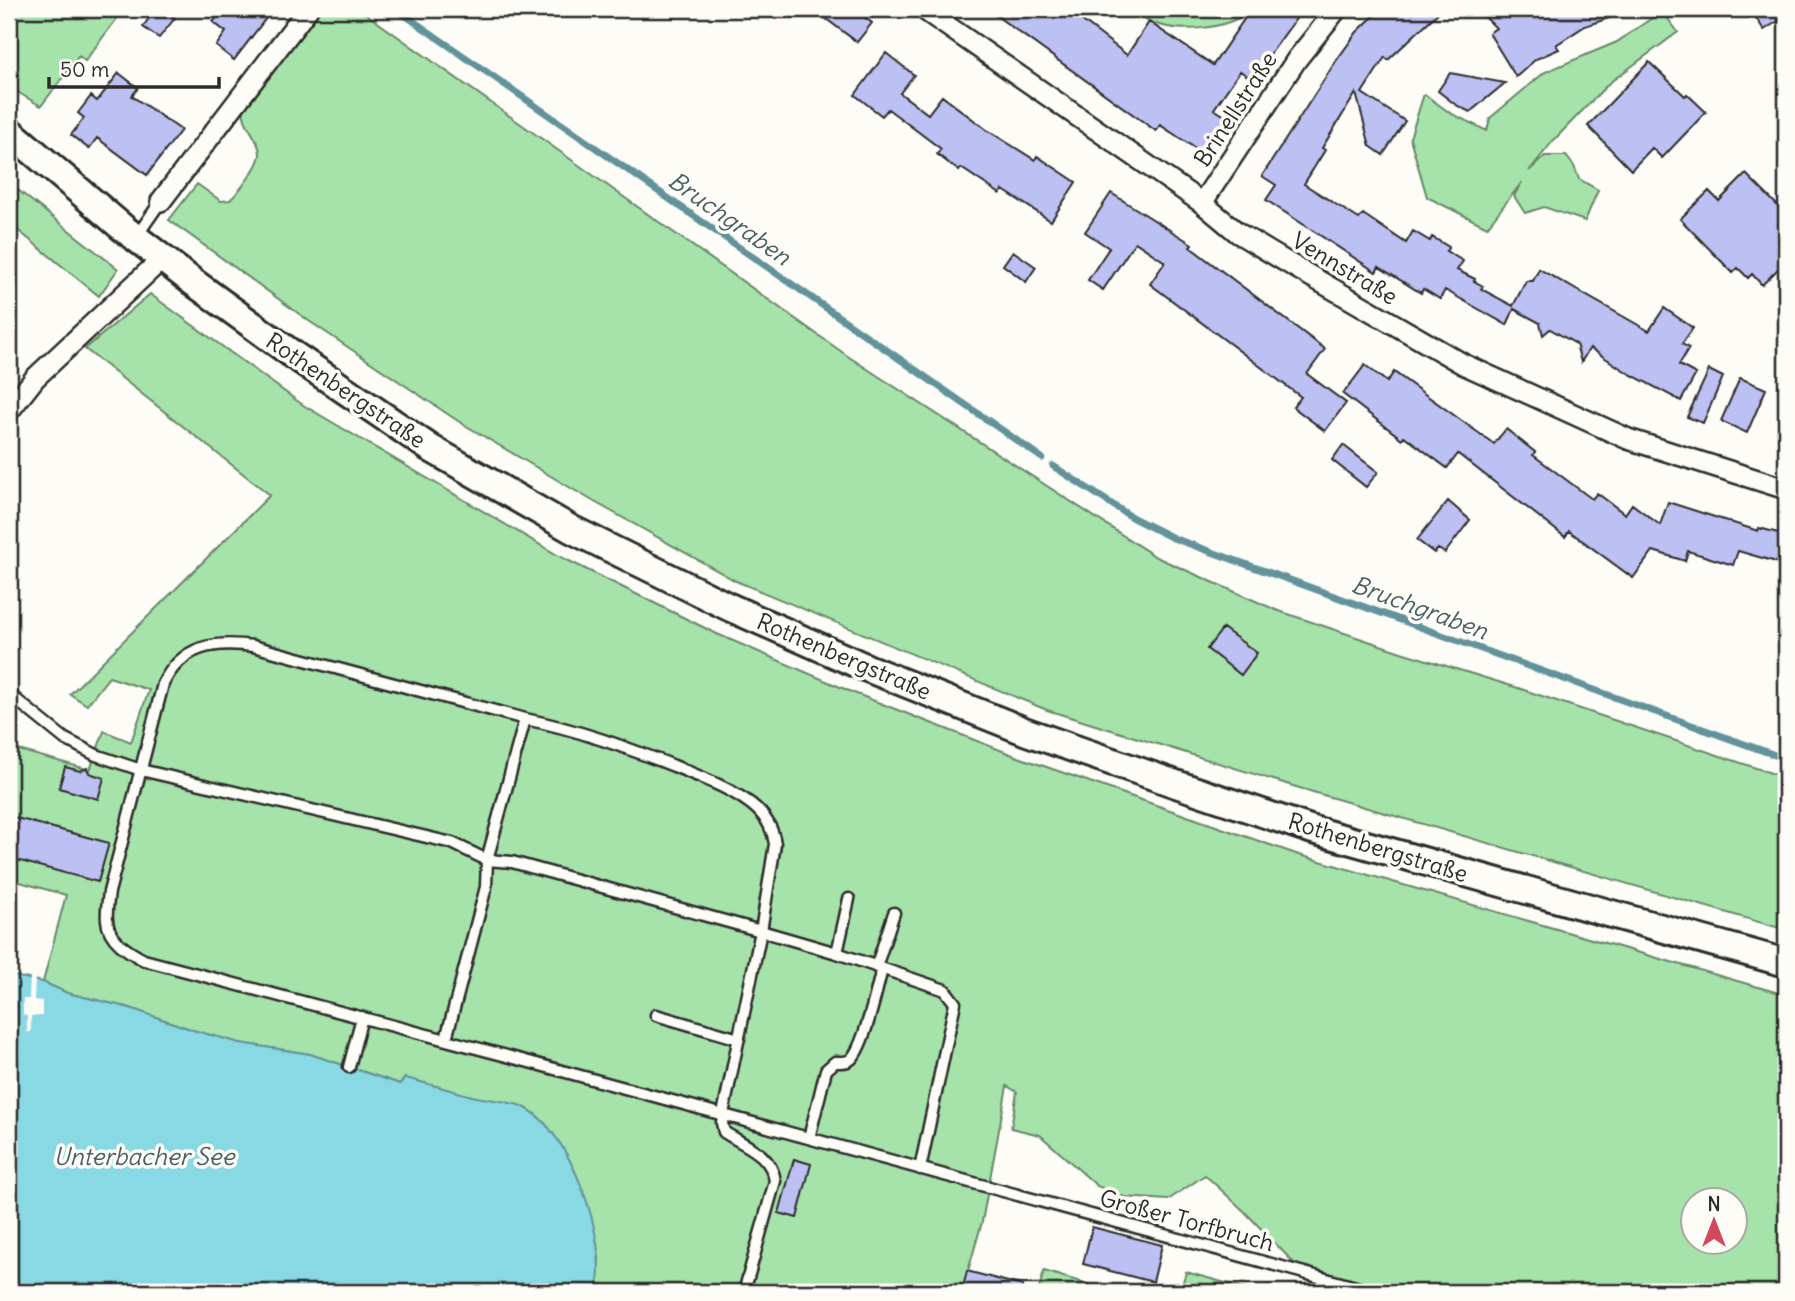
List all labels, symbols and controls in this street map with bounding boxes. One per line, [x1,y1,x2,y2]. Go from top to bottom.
scale bar [49,46,219,90]
street label: Brinellstraße [1187,46,1283,172]
text: 50 m [60,56,109,83]
water label: Bruchgraben [663,165,798,272]
street label: Vennstraße [1287,225,1403,311]
street label: Rothenbergstraße [261,326,431,454]
water label: Bruchgraben [1348,569,1493,646]
street label: Rothenbergstraße [753,606,935,706]
street label: Rothenbergstraße [1285,806,1471,888]
water label: Unterbacher See [54,1141,237,1171]
street label: Großer Torfbruch [1097,1183,1277,1257]
north arrow [1680,1186,1750,1256]
text: N [1707,1192,1721,1216]

